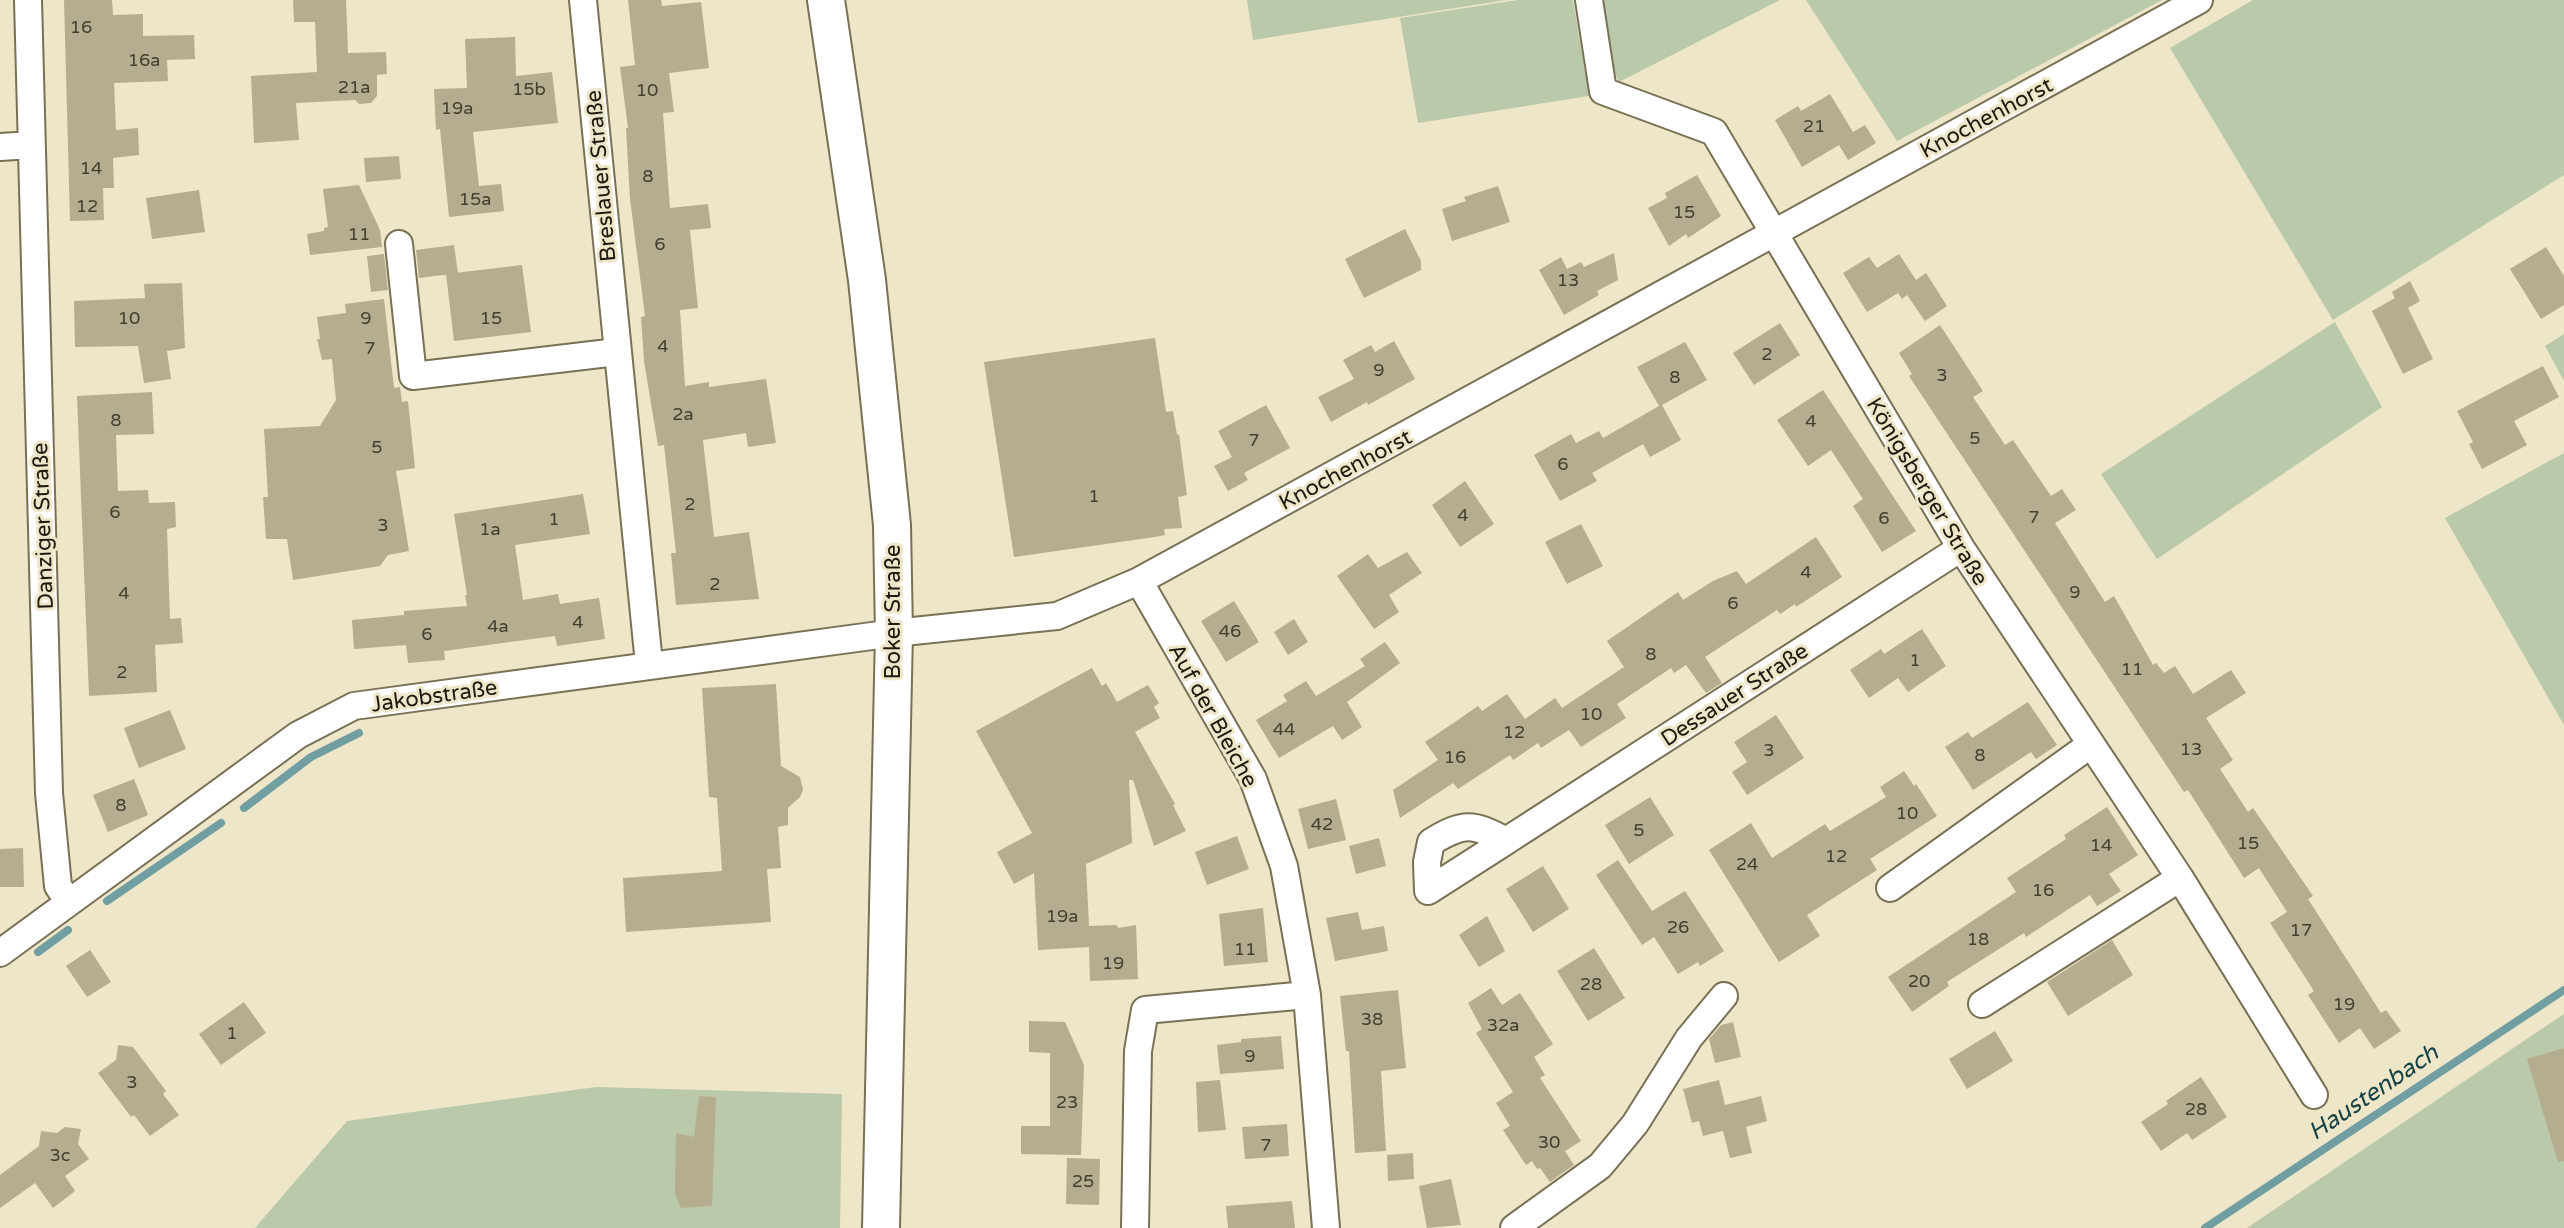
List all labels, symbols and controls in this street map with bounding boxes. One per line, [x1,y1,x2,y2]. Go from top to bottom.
house number: 16 [70,16,92,38]
house number: 16a [128,49,160,71]
street label: Knochenhorst [1916,72,2057,164]
house number: 21a [338,76,370,98]
house number: 15b [512,78,546,100]
house number: 10 [636,79,658,101]
street label: Breslauer Straße [581,89,621,263]
house number: 19a [441,97,473,119]
house number: 21 [1803,115,1825,137]
house number: 14 [80,157,102,179]
house number: 8 [642,165,654,187]
house number: 15a [459,188,491,210]
house number: 12 [76,195,98,217]
house number: 15 [1673,201,1695,223]
house number: 11 [348,223,370,245]
house number: 6 [654,233,666,255]
house number: 13 [1557,269,1579,291]
house number: 10 [118,307,140,329]
house number: 9 [360,307,372,329]
house number: 15 [480,307,502,329]
house number: 4 [657,335,669,357]
house number: 7 [364,337,376,359]
house number: 2 [1761,343,1773,365]
house number: 9 [1373,359,1385,381]
house number: 3 [1936,364,1948,386]
house number: 8 [1669,366,1681,388]
street label: Königsberger Straße [1861,393,1994,590]
house number: 2a [672,403,694,425]
house number: 8 [110,409,122,431]
house number: 4 [1805,410,1817,432]
street label: Knochenhorst [1275,424,1416,516]
house number: 5 [1969,427,1981,449]
house number: 7 [1248,429,1260,451]
house number: 5 [371,436,383,458]
street label: Danziger Straße [27,442,59,610]
house number: 6 [1557,453,1569,475]
house number: 1 [1088,485,1100,507]
house number: 2 [684,493,696,515]
house number: 6 [109,501,121,523]
house number: 4 [1457,504,1469,526]
house number: 7 [2028,506,2040,528]
house number: 6 [1878,507,1890,529]
house number: 1 [548,508,560,530]
house number: 3 [377,514,389,536]
house number: 1a [479,518,501,540]
street label: Boker Straße [880,545,906,680]
house number: 4 [1800,561,1812,583]
house number: 2 [709,573,721,595]
house number: 9 [2069,581,2081,603]
house number: 4 [118,582,130,604]
house number: 6 [1727,592,1739,614]
house number: 4 [572,611,584,633]
house number: 4a [487,615,509,637]
house number: 46 [1219,620,1241,642]
house number: 6 [421,623,433,645]
street label: Dessauer Straße [1656,638,1813,752]
street label: Auf der Bleiche [1163,639,1263,792]
house number: 8 [1645,643,1657,665]
house number: 1 [1909,649,1921,671]
house number: 11 [2121,658,2143,680]
house number: 2 [116,661,128,683]
street label: Jakobstraße [369,674,499,718]
house number: 10 [1580,703,1602,725]
house number: 44 [1273,718,1295,740]
house number: 12 [1503,721,1525,743]
house number: 13 [2180,738,2202,760]
house number: 3 [1763,739,1775,761]
house number: 8 [1974,744,1986,766]
house number: 16 [1444,746,1466,768]
house number: 8 [115,794,127,816]
house number: 10 [1896,802,1918,824]
house number: 42 [1311,813,1333,835]
house number: 5 [1633,819,1645,841]
house number: 15 [2237,832,2259,854]
house number: 14 [2090,834,2112,856]
house number: 12 [1825,845,1847,867]
house number: 24 [1736,853,1758,875]
house number: 16 [2032,879,2054,901]
house number: 19a [1046,905,1078,927]
house number: 26 [1667,916,1689,938]
house number: 17 [2290,919,2312,941]
house number: 18 [1967,928,1989,950]
house number: 11 [1234,938,1256,960]
house number: 19 [1102,952,1124,974]
house number: 20 [1908,970,1930,992]
house number: 28 [1580,973,1602,995]
house number: 19 [2333,993,2355,1015]
house number: 38 [1361,1008,1383,1030]
house number: 32a [1487,1014,1519,1036]
house number: 1 [226,1022,238,1044]
water label: Haustenbach [2303,1037,2445,1147]
house number: 9 [1244,1045,1256,1067]
house number: 3 [126,1071,138,1093]
house number: 23 [1056,1091,1078,1113]
house number: 28 [2185,1098,2207,1120]
house number: 30 [1538,1131,1560,1153]
house number: 7 [1260,1134,1272,1156]
house number: 3c [50,1144,70,1166]
house number: 25 [1072,1170,1094,1192]

